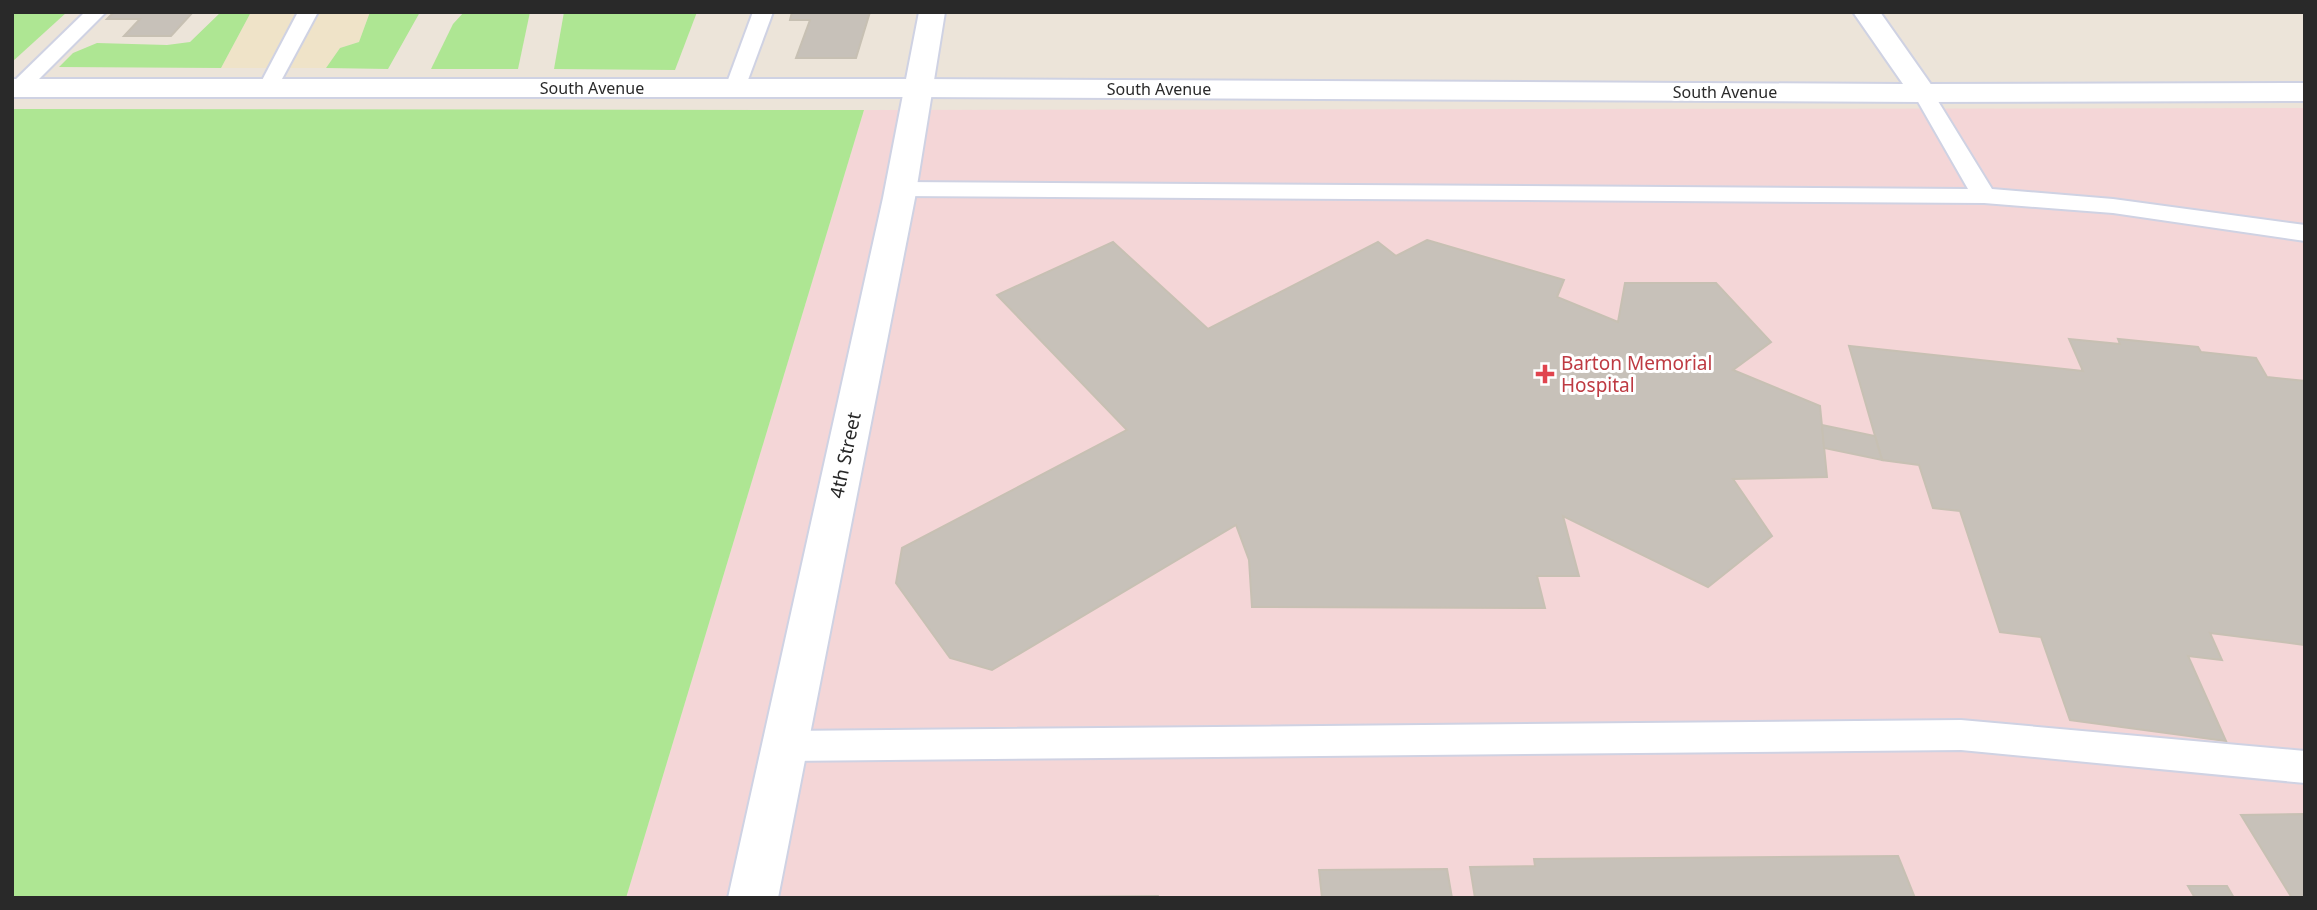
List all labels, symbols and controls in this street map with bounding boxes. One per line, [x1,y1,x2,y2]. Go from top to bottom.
street label: South Avenue [540,77,644,99]
street label: South Avenue [1107,78,1211,100]
street label: South Avenue [1673,81,1777,103]
place label: Barton Memorial Hospital [1561,350,1712,398]
marker: Barton Memorial Hospital [1535,364,1555,384]
street label: 4th Street [823,409,867,500]

